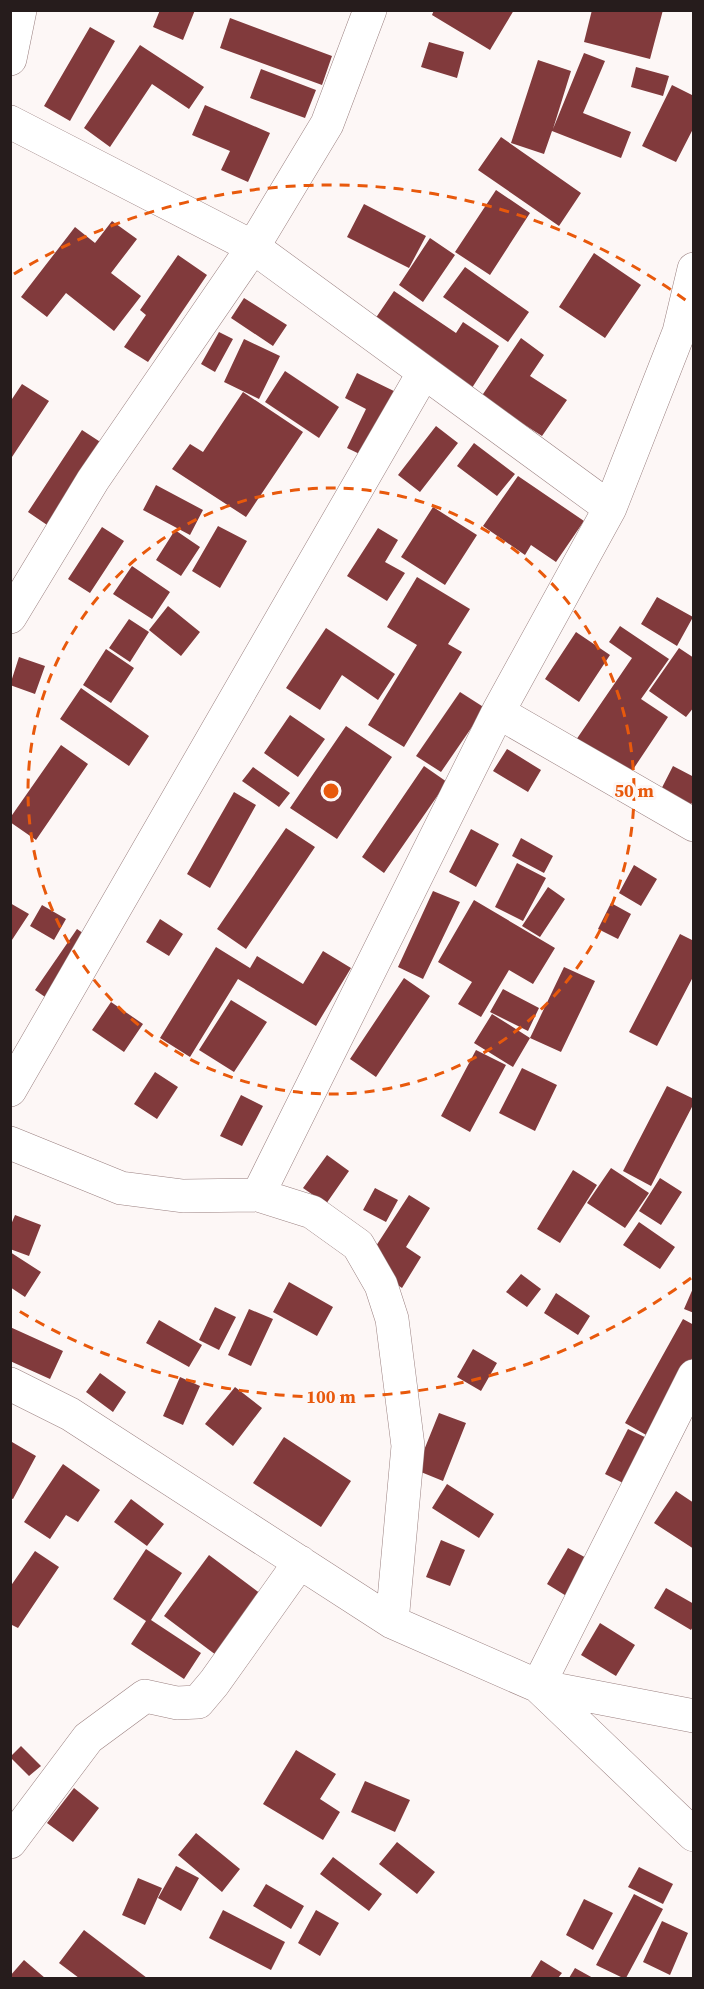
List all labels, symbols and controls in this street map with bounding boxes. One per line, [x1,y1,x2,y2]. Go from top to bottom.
text: 50 m [614,778,654,803]
centre of rings [321,781,341,801]
text: 100 m [306,1384,356,1409]

